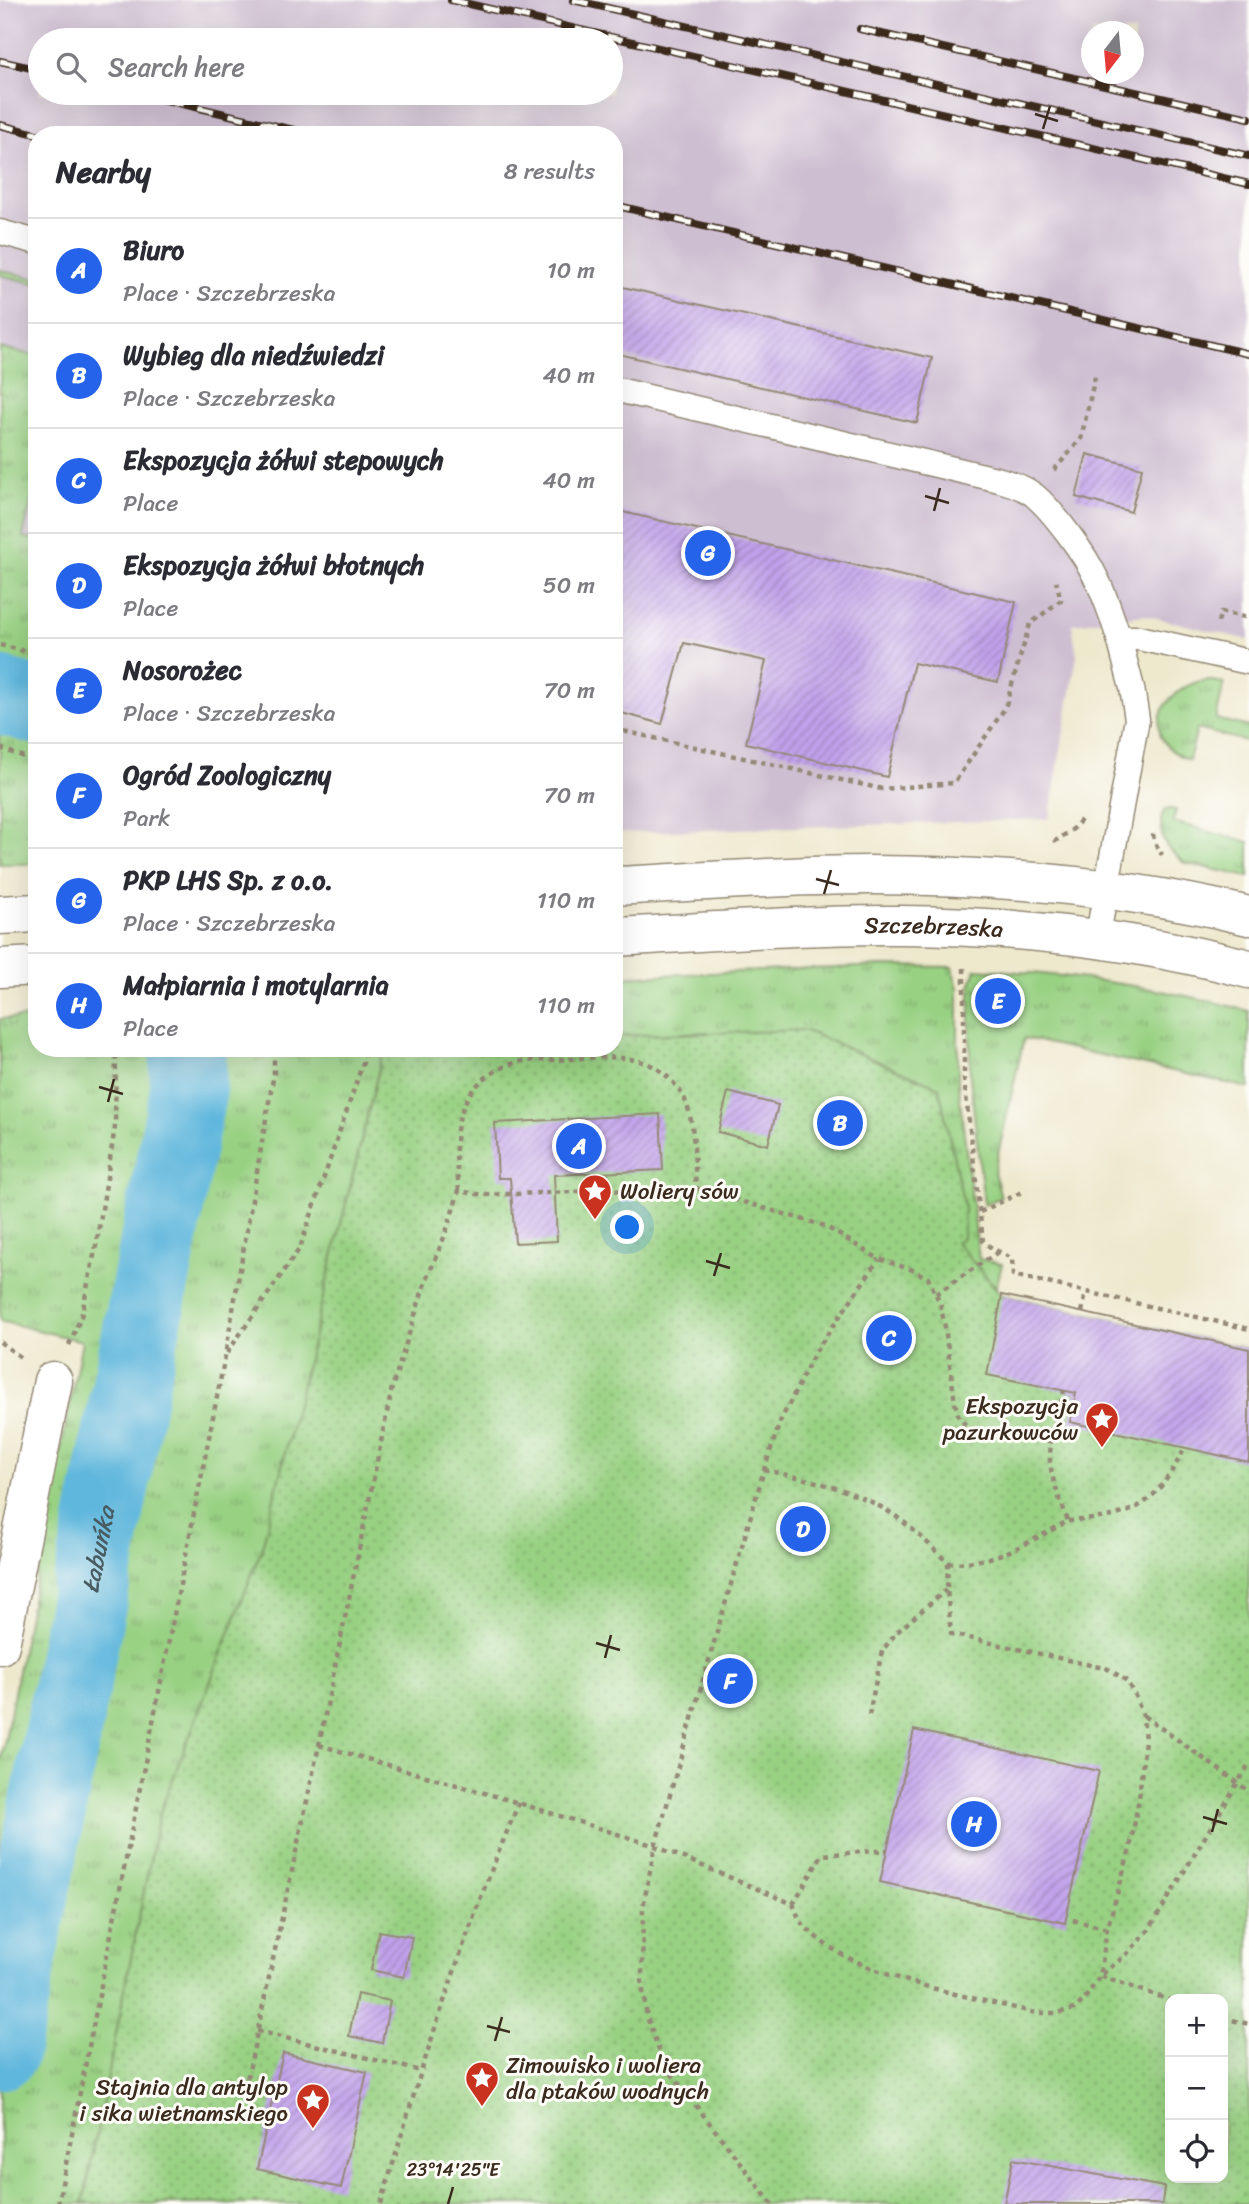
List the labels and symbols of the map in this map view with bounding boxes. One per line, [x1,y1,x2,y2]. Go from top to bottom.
north arrow [1081,21,1144,84]
pin: G [685,527,731,579]
street label: Szczebrzeska [864,905,1005,950]
pin: E [975,975,1021,1027]
pin: B [817,1097,863,1149]
pin: A [556,1120,602,1172]
place label: Woliery sów [620,1171,739,1212]
place icon: Woliery sów [576,1172,614,1221]
your location [610,1210,644,1244]
pin: C [866,1312,912,1364]
place label: Ekspozycja pazurkowców [942,1386,1079,1453]
place icon: Ekspozycja pazurkowców [1083,1400,1121,1449]
water label: Łabuńka [69,1501,128,1596]
pin: D [780,1503,826,1555]
pin: F [707,1655,753,1707]
pin: H [951,1798,997,1850]
place label: Zimowisko i woliera dla ptaków wodnych [506,2045,709,2112]
place icon: Zimowisko i woliera dla ptaków wodnych [463,2059,501,2108]
place label: Stajnia dla antylop i sika wietnamskiego [79,2067,288,2134]
place icon: Stajnia dla antylop i sika wietnamskiego [294,2081,332,2130]
text: 23°14'25"E [407,2154,500,2186]

